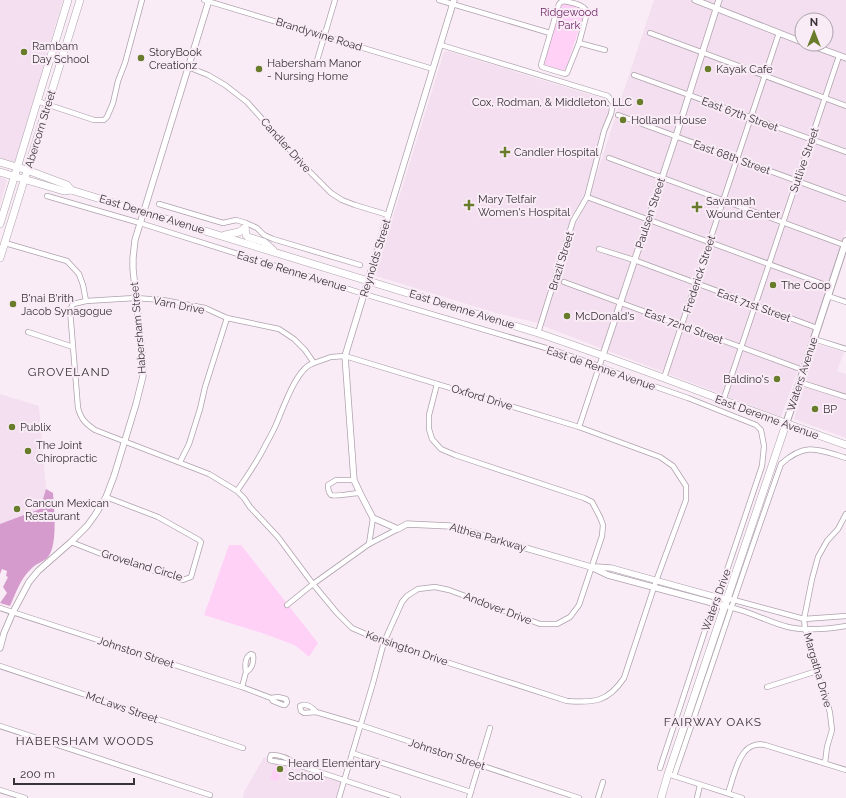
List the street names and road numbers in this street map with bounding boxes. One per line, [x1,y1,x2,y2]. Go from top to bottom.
street label: Brandywine Road [274,15,364,54]
street label: Abercorn Street [22,88,59,170]
street label: East 67th Street [700,95,780,134]
street label: Candler Drive [258,115,314,176]
street label: Sutlive Street [787,126,822,194]
street label: East 68th Street [692,138,772,178]
street label: Paulsen Street [633,176,668,250]
street label: East Derenne Avenue [98,192,207,237]
street label: Reynolds Street [357,217,394,299]
street label: Brazil Street [546,230,577,292]
street label: Frederick Street [681,233,718,315]
street label: East de Renne Avenue [235,249,349,295]
street label: Habersham Street [128,281,149,374]
street label: East 71st Street [715,286,793,325]
street label: East Derenne Avenue [408,287,517,332]
street label: Varn Drive [152,294,206,317]
street label: East 72nd Street [643,306,725,347]
street label: Waters Avenue [784,335,821,413]
street label: East de Renne Avenue [545,344,658,393]
street label: Oxford Drive [450,382,515,413]
street label: East Derenne Avenue [713,393,821,442]
street label: Althea Parkway [448,520,528,555]
street label: Groveland Circle [100,547,185,584]
street label: Waters Drive [699,567,734,633]
street label: Andover Drive [462,590,534,628]
street label: Kensington Drive [364,628,450,669]
street label: Margatha Drive [801,631,835,710]
street label: Johnston Street [96,634,176,671]
street label: McLaws Street [84,689,160,726]
street label: Johnston Street [407,736,487,773]

